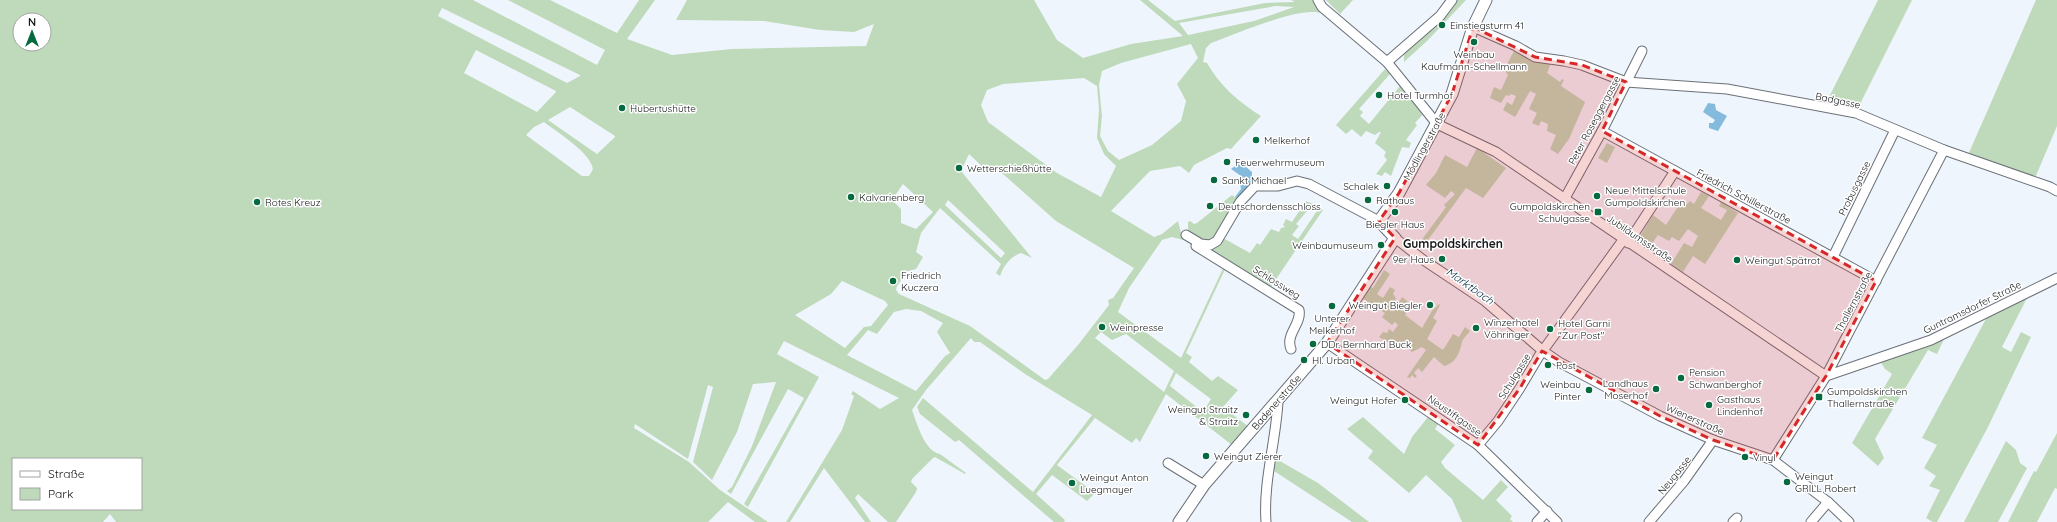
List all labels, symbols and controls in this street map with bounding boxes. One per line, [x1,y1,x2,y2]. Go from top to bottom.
north arrow [12,12,52,52]
text: N [28,15,36,29]
place label: Einstiegsturm 41 [1450,19,1524,32]
marker: Einstiegsturm 41 [1437,20,1447,30]
marker: Weinbau Kaufmann-Schellmann [1469,37,1479,47]
place label: Weinbau Kaufmann-Schellmann [1421,48,1527,73]
street label: Peter Roseggergasse [1565,73,1624,167]
place label: Hotel Turmhof [1387,89,1453,102]
street label: Badgasse [1814,89,1862,112]
marker: Hotel Turmhof [1374,90,1384,100]
place label: Hubertushütte [630,102,696,115]
marker: Hubertushütte [617,103,627,113]
street label: Mödlingerstraße [1400,110,1449,183]
place label: Melkerhof [1264,134,1311,147]
marker: Melkerhof [1251,135,1261,145]
place label: Feuerwehrmuseum [1235,156,1325,169]
marker: Feuerwehrmuseum [1222,157,1232,167]
street label: Probusgasse [1836,158,1873,218]
place label: Wetterschießhütte [967,162,1052,175]
marker: Wetterschießhütte [954,163,964,173]
street label: Friedrich Schillerstraße [1694,166,1793,227]
place label: Sankt Michael [1222,174,1286,187]
marker: Sankt Michael [1209,175,1219,185]
place label: Schalek [1343,180,1379,193]
marker: Schalek [1382,181,1392,191]
place label: Neue Mittelschule Gumpoldskirchen [1605,184,1687,209]
place label: Kalvarienberg [859,191,924,204]
marker: Neue Mittelschule Gumpoldskirchen [1592,191,1602,201]
marker: Kalvarienberg [846,192,856,202]
place label: Rathaus [1376,194,1415,207]
marker: Rathaus [1363,195,1373,205]
place label: Rotes Kreuz [265,196,321,209]
marker: Rotes Kreuz [252,197,262,207]
place label: Deutschordensschloss [1218,200,1321,213]
place label: Gumpoldskirchen Schulgasse [1510,200,1590,225]
marker: Deutschordensschloss [1205,201,1215,211]
marker: Biegler Haus [1390,207,1400,217]
marker: Gumpoldskirchen Schulgasse [1593,207,1603,217]
street label: Jubiläumsstraße [1604,212,1676,266]
place label: Biegler Haus [1366,218,1425,231]
district label: Gumpoldskirchen [1403,236,1503,251]
place label: Weinbaumuseum [1292,239,1373,252]
marker: Weinbaumuseum [1376,240,1386,250]
place label: 9er Haus [1393,253,1434,266]
marker: 9er Haus [1437,254,1447,264]
place label: Weingut Spätrot [1745,254,1821,267]
marker: Weingut Spätrot [1732,255,1742,265]
street label: Schlossweg [1251,263,1303,302]
water label: Marktbach [1444,265,1497,308]
place label: Friedrich Kuczera [901,269,941,294]
street label: Thallernstraße [1832,269,1875,335]
marker: Friedrich Kuczera [888,276,898,286]
street label: Guntramsdorfer Straße [1921,278,2024,337]
place label: Weingut Biegler [1349,299,1422,312]
marker: Weingut Biegler [1425,300,1435,310]
marker: Unterer Melkerhof [1327,301,1337,311]
place label: Unterer Melkerhof [1309,312,1355,337]
place label: Winzerhotel Vöhringer [1484,316,1539,341]
place label: Hotel Garni "Zur Post" [1558,317,1610,342]
place label: Weinpresse [1110,321,1164,334]
marker: Weinpresse [1097,322,1107,332]
marker: Winzerhotel Vöhringer [1471,323,1481,333]
marker: Hotel Garni "Zur Post" [1545,324,1555,334]
place label: DDr. Bernhard Buck [1321,338,1411,351]
marker: DDr. Bernhard Buck [1308,339,1318,349]
street label: Schulgasse [1495,351,1534,402]
place label: Hl. Urban [1312,354,1355,367]
marker: Hl. Urban [1299,355,1309,365]
place label: Post [1556,359,1577,372]
marker: Post [1543,360,1553,370]
place label: Pension Schwanberghof [1689,366,1762,391]
street label: Badenerstraße [1249,372,1304,433]
marker: Pension Schwanberghof [1676,373,1686,383]
place label: Landhaus Moserhof [1603,377,1648,402]
place label: Weinbau Pinter [1540,378,1581,403]
marker: Landhaus Moserhof [1651,384,1661,394]
marker: Weinbau Pinter [1584,385,1594,395]
place label: Gumpoldskirchen Thallernstraße [1827,385,1907,410]
street label: Neustiftgasse [1425,392,1485,439]
marker: Gumpoldskirchen Thallernstraße [1814,392,1824,402]
place label: Gasthaus Lindenhof [1717,393,1763,418]
place label: Weingut Hofer [1330,394,1397,407]
marker: Weingut Hofer [1400,395,1410,405]
marker: Gasthaus Lindenhof [1704,400,1714,410]
street label: Wienerstraße [1664,401,1726,438]
place label: Weingut Straitz & Straitz [1168,403,1238,428]
marker: Weingut Straitz & Straitz [1241,410,1251,420]
place label: Weingut Zierer [1214,450,1283,463]
marker: Weingut Zierer [1201,451,1211,461]
place label: Vinyl [1753,451,1776,464]
marker: Vinyl [1740,452,1750,462]
street label: Neugasse [1655,453,1694,497]
legend [12,458,142,510]
text: Straße [48,466,85,481]
place label: Weingut GRILL Robert [1795,470,1857,495]
place label: Weingut Anton Luegmayer [1080,471,1148,496]
marker: Weingut GRILL Robert [1782,477,1792,487]
marker: Weingut Anton Luegmayer [1067,478,1077,488]
text: Park [48,486,73,501]

